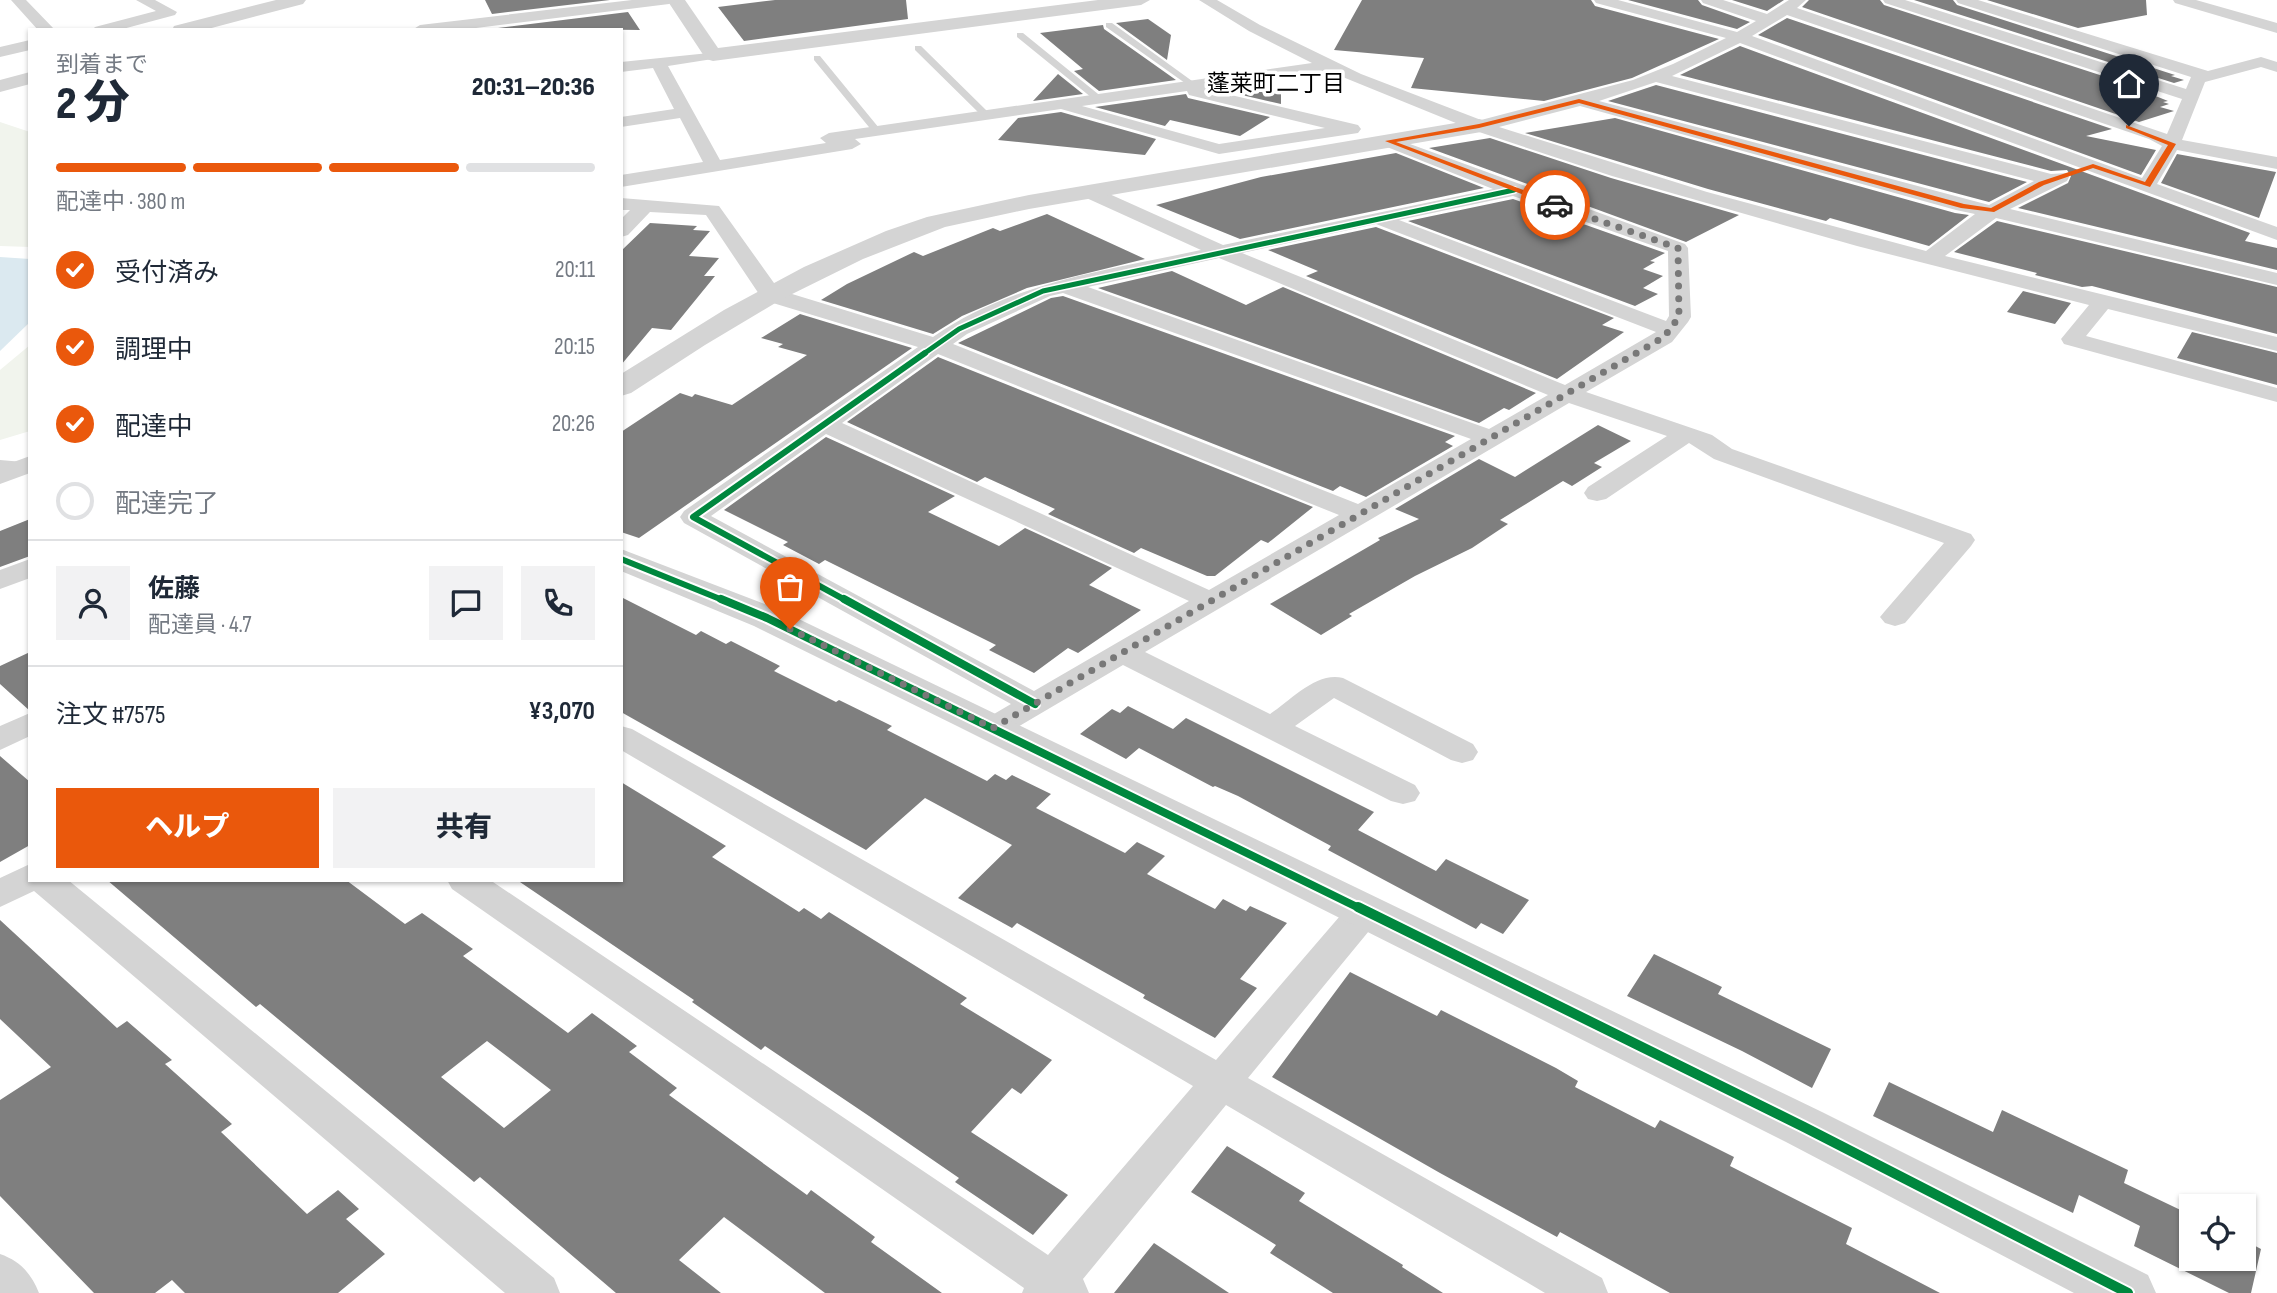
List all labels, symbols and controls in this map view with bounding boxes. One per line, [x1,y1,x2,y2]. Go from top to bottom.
text: 到着まで [56,51,148,79]
pin [2099,54,2159,126]
icon: home [2110,65,2148,103]
district label: 蓬莱町二丁目 [1207,70,1345,98]
text: 20:31–20:36 [472,72,595,103]
text: 2 分 [56,77,130,132]
courier [1520,170,1590,240]
icon: car [1536,186,1574,224]
text: 配達中 · 380 m [56,188,185,216]
icon: check [56,251,94,289]
text: 20:11 [555,256,595,284]
text: 受付済み [115,258,219,289]
icon: check [56,328,94,366]
text: 20:15 [554,333,595,361]
text: 調理中 [115,335,193,366]
icon: check [56,405,94,443]
text: 20:26 [552,410,595,438]
text: 配達中 [115,412,193,443]
text: 配達完了 [115,489,219,520]
pin [760,557,820,629]
button: person [56,566,130,640]
button: chat [429,566,503,640]
button: phone [521,566,595,640]
icon: bag [771,568,809,606]
text: 佐藤 [148,574,200,605]
text: 配達員 · 4.7 [148,611,251,639]
text: ¥3,070 [528,696,595,727]
text: 注文 #7575 [56,700,166,731]
button: ヘルプ [56,788,319,868]
button: 共有 [333,788,595,868]
map controls [2179,1194,2256,1271]
button: locate [2179,1194,2256,1271]

